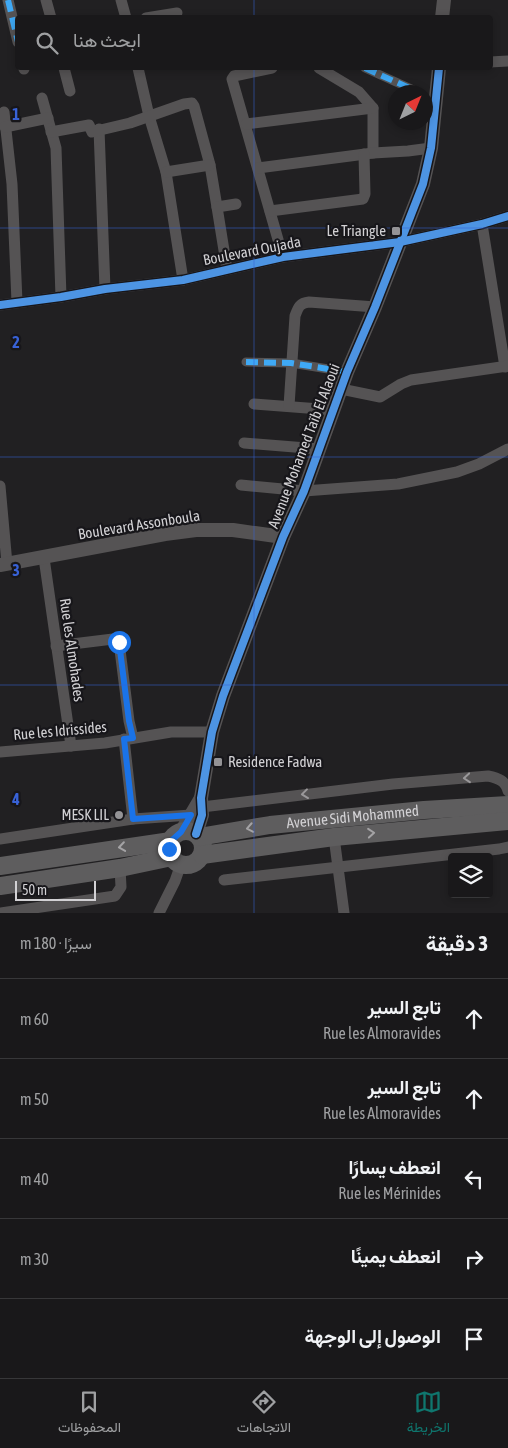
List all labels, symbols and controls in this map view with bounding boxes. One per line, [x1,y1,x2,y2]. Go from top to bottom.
search box [15,15,493,70]
icon: search [33,29,61,57]
text: ابحث هنا [73,29,141,51]
north arrow [388,85,433,130]
text: 1 [12,105,20,123]
place label: Le Triangle [326,222,386,239]
marker: Le Triangle [390,225,402,237]
street label: Boulevard Oujada [202,233,302,268]
text: 2 [12,333,20,351]
street label: Avenue Mohamed Taïb El Alaoui [264,361,343,531]
street label: Boulevard Assonboula [77,506,201,543]
text: 3 [12,561,20,579]
street label: Rue les Almohades [57,597,88,703]
route start [108,631,131,654]
street label: Rue les Idrissides [13,718,107,743]
place label: Residence Fadwa [228,753,322,770]
marker: Residence Fadwa [212,756,224,768]
one-way arrow [462,772,470,783]
one-way arrow [301,788,309,799]
text: 4 [11,790,20,808]
street label: Avenue Sidi Mohammed [286,802,420,831]
place label: MESK LIL [61,806,109,823]
marker: MESK LIL [113,809,125,821]
one-way arrow [246,823,255,833]
one-way arrow [368,828,376,839]
route end [158,838,181,861]
one-way arrow [118,841,126,852]
map controls [448,853,493,898]
button: layers [448,853,493,898]
scale bar [15,878,96,901]
text: 50 m [22,882,47,898]
text: 3 دقيقة [426,931,488,955]
text: سيرًا · 180 m [20,934,92,952]
text: تابع السير [368,996,441,1018]
icon: ahead [460,1005,488,1033]
text: 60 m [20,1010,49,1028]
text: Rue les Almoravides [323,1024,441,1042]
text: تابع السير [368,1076,441,1098]
icon: ahead [460,1085,488,1113]
text: 50 m [20,1090,49,1108]
text: Rue les Almoravides [323,1104,441,1122]
text: انعطف يسارًا [348,1156,441,1178]
icon: left [460,1165,488,1193]
text: 40 m [20,1170,49,1188]
text: Rue les Mérinides [338,1184,441,1202]
text: انعطف يمينًا [351,1245,441,1267]
icon: right [460,1245,488,1273]
text: 30 m [20,1250,49,1268]
text: الوصول إلى الوجهة [304,1325,441,1347]
icon: arrive [460,1325,488,1353]
tab: المحفوظات [58,1388,121,1440]
tab: الاتجاهات [237,1388,291,1440]
tab: الخريطة [407,1388,450,1440]

